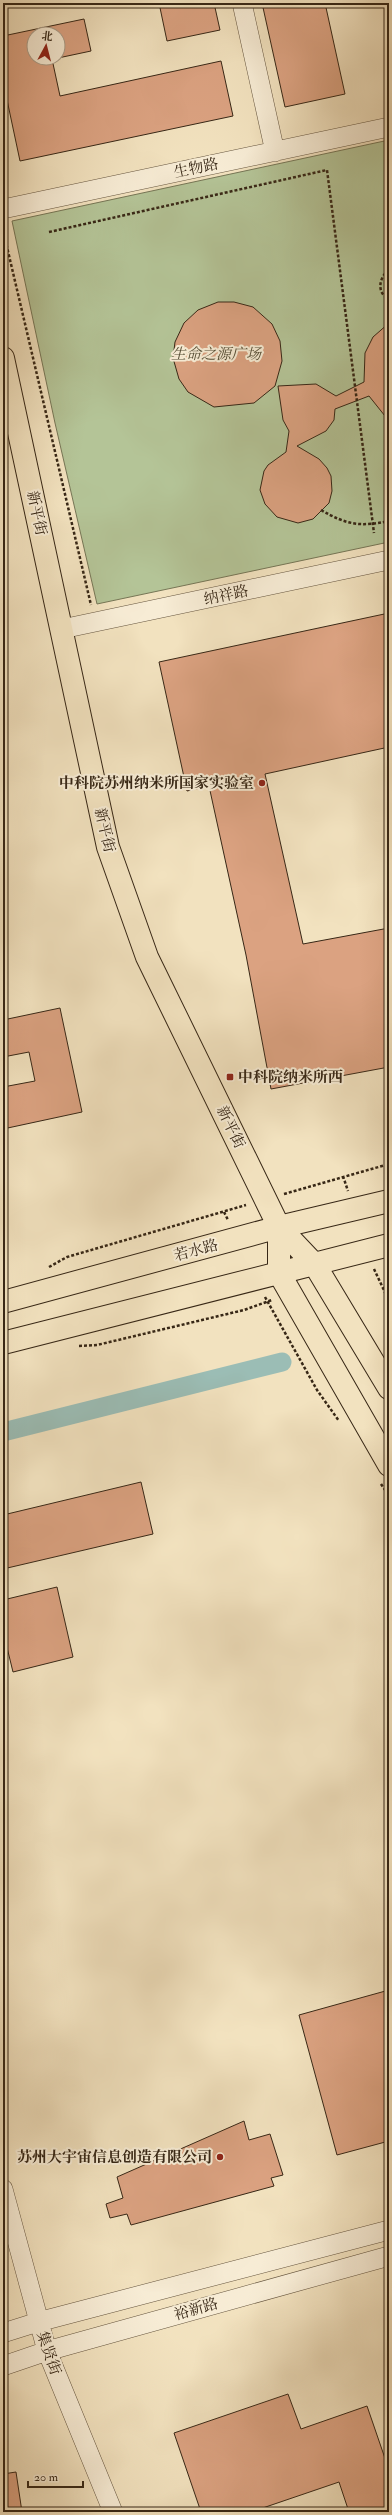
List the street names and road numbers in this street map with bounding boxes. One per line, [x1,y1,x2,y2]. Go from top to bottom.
street label: 生物路 [172,155,220,182]
street label: 新平街 [23,489,50,537]
street label: 纳祥路 [202,582,250,609]
street label: 新平街 [90,806,119,854]
street label: 新平街 [212,1103,249,1152]
street label: 若水路 [172,1235,220,1265]
street label: 裕新路 [172,2294,220,2325]
street label: 集贤街 [32,2329,65,2378]

